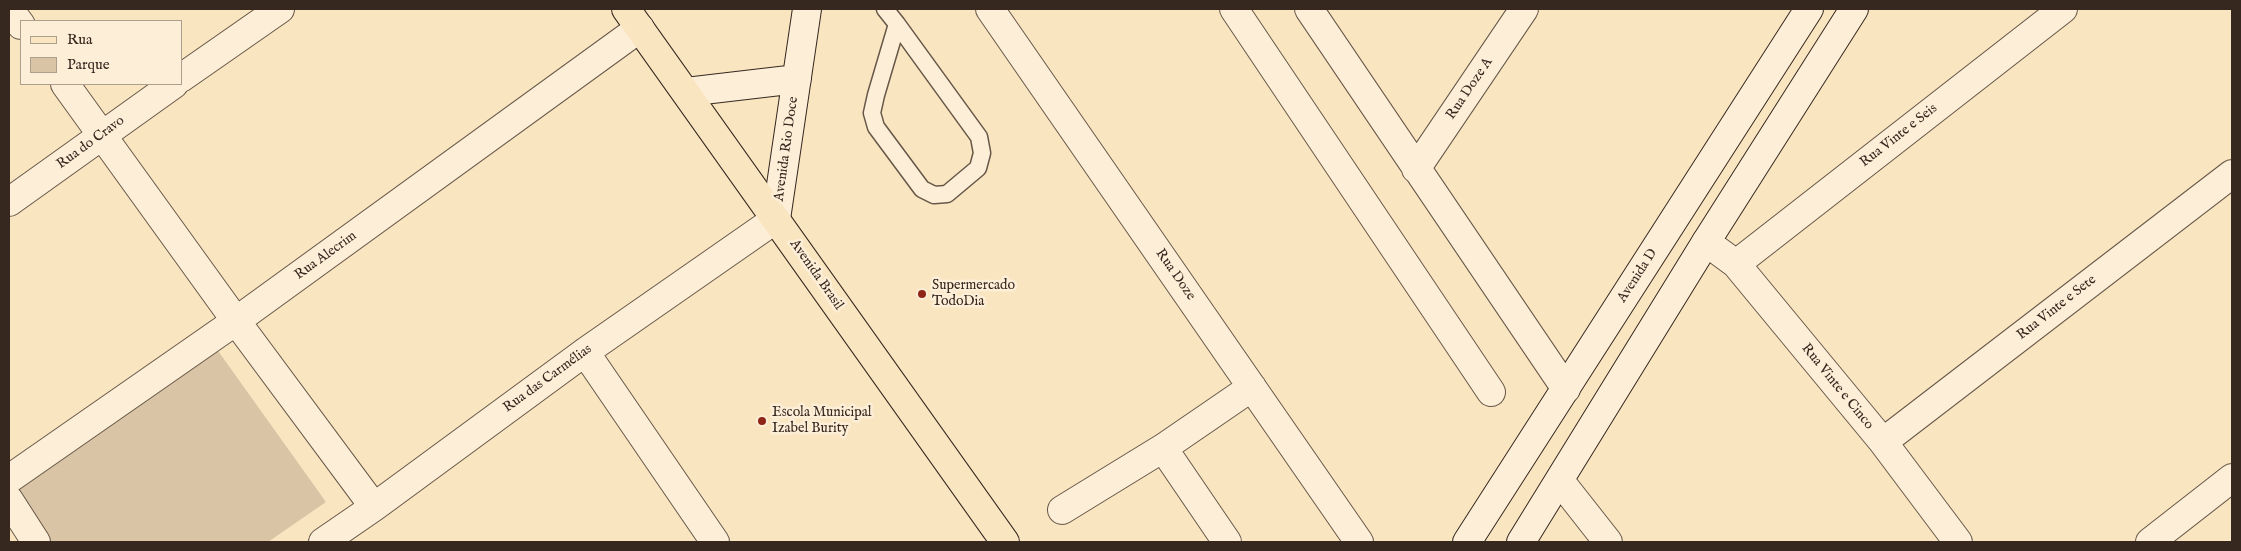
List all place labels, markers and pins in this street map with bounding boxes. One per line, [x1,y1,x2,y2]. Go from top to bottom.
place label: Supermercado TodoDia [932,278,1015,310]
marker: Supermercado TodoDia [916,288,928,300]
place label: Escola Municipal Izabel Burity [772,405,872,438]
marker: Escola Municipal Izabel Burity [756,415,768,427]

